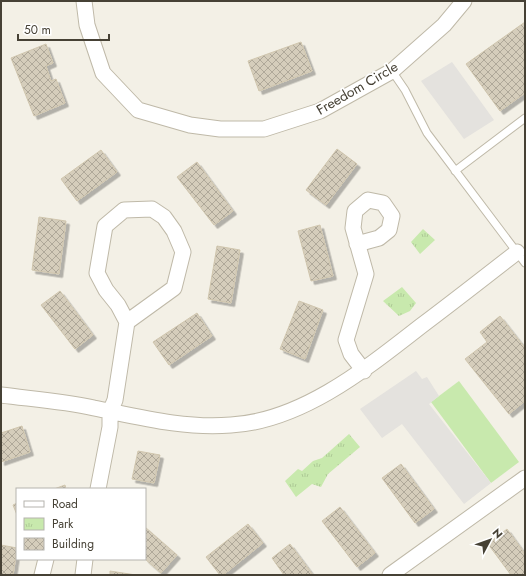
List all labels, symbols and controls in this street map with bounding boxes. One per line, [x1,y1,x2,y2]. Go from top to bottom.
scale bar [18,16,109,42]
text: 50 m [24,21,51,39]
street label: Freedom Circle [312,56,402,120]
legend [16,488,146,560]
text: Road [52,495,78,513]
text: Park [52,515,74,533]
north arrow [470,520,510,560]
text: N [489,525,506,542]
text: Building [52,535,94,553]

